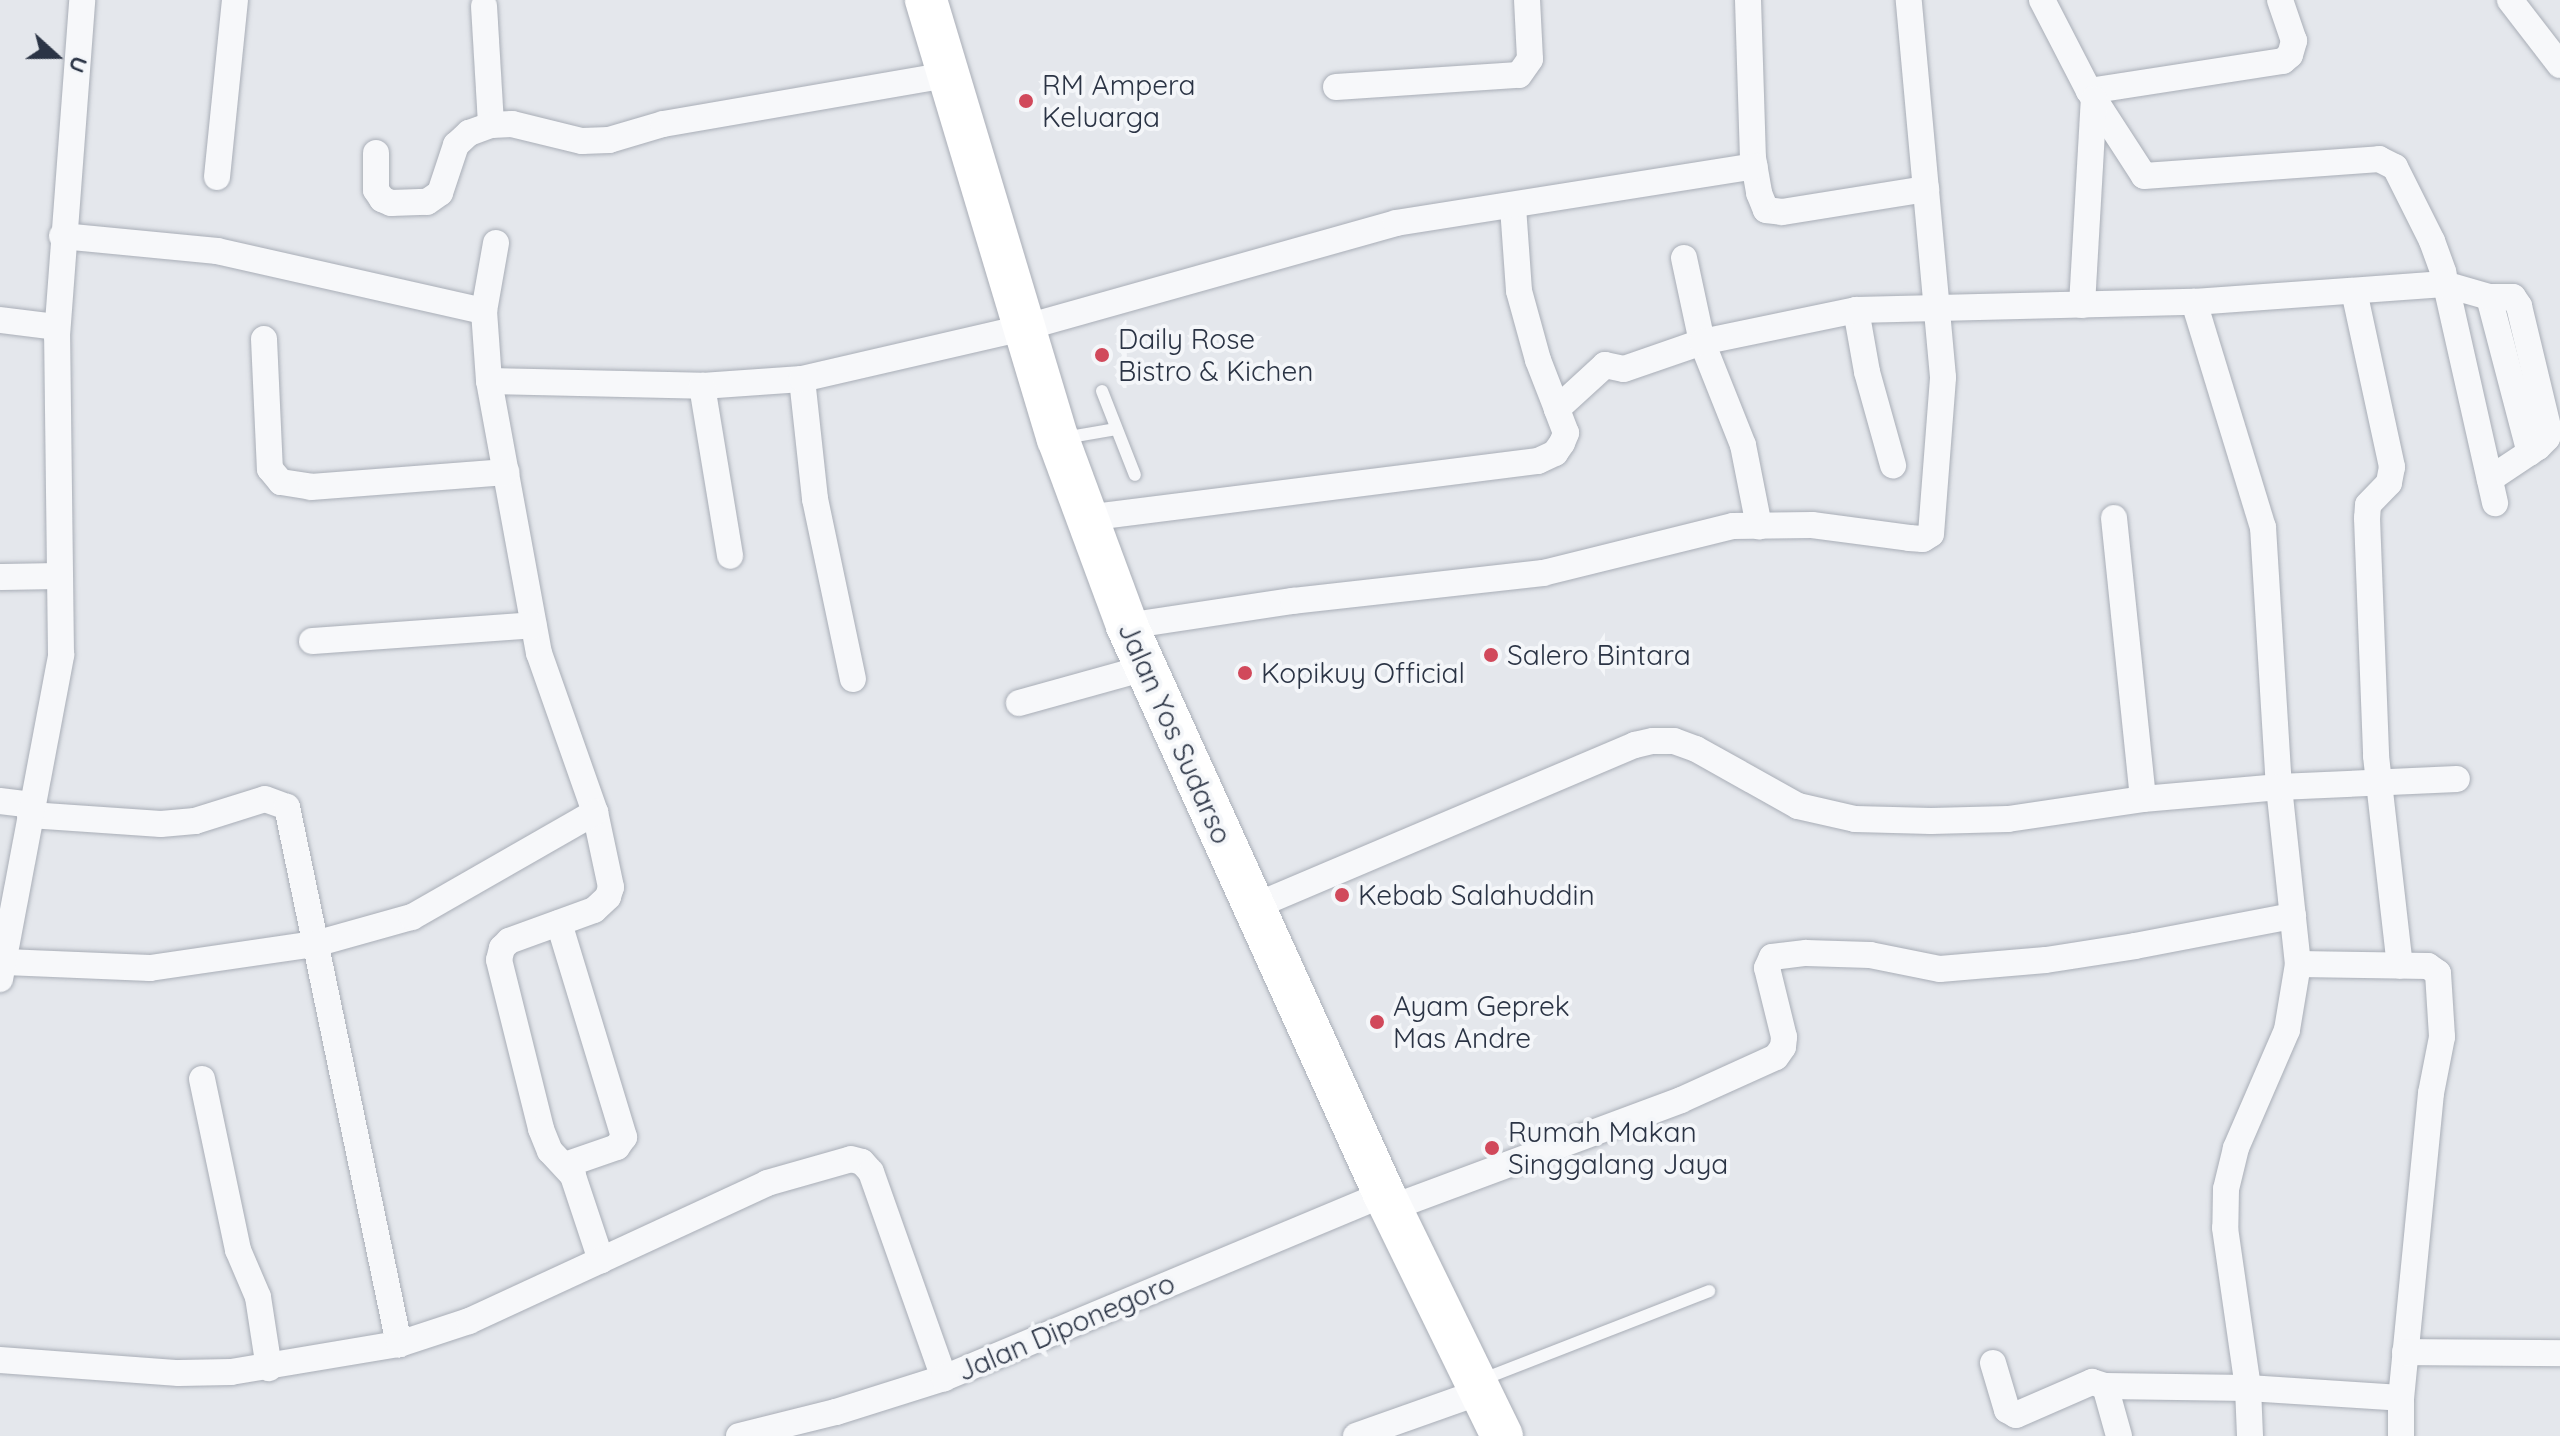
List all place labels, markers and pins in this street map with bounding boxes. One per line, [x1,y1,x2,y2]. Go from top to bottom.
place label: RM Ampera Keluarga [1042,68,1195,134]
marker: RM Ampera Keluarga [1017,92,1035,110]
place label: Daily Rose Bistro & Kichen [1118,322,1314,388]
marker: Daily Rose Bistro & Kichen [1093,346,1111,364]
place label: Salero Bintara [1507,638,1691,672]
marker: Salero Bintara [1482,646,1500,664]
place label: Kopikuy Official [1261,656,1465,690]
marker: Kopikuy Official [1236,664,1254,682]
place label: Kebab Salahuddin [1358,878,1595,912]
marker: Kebab Salahuddin [1333,886,1351,904]
place label: Ayam Geprek Mas Andre [1393,989,1570,1055]
marker: Ayam Geprek Mas Andre [1368,1013,1386,1031]
place label: Rumah Makan Singgalang Jaya [1508,1115,1728,1181]
marker: Rumah Makan Singgalang Jaya [1483,1139,1501,1157]

